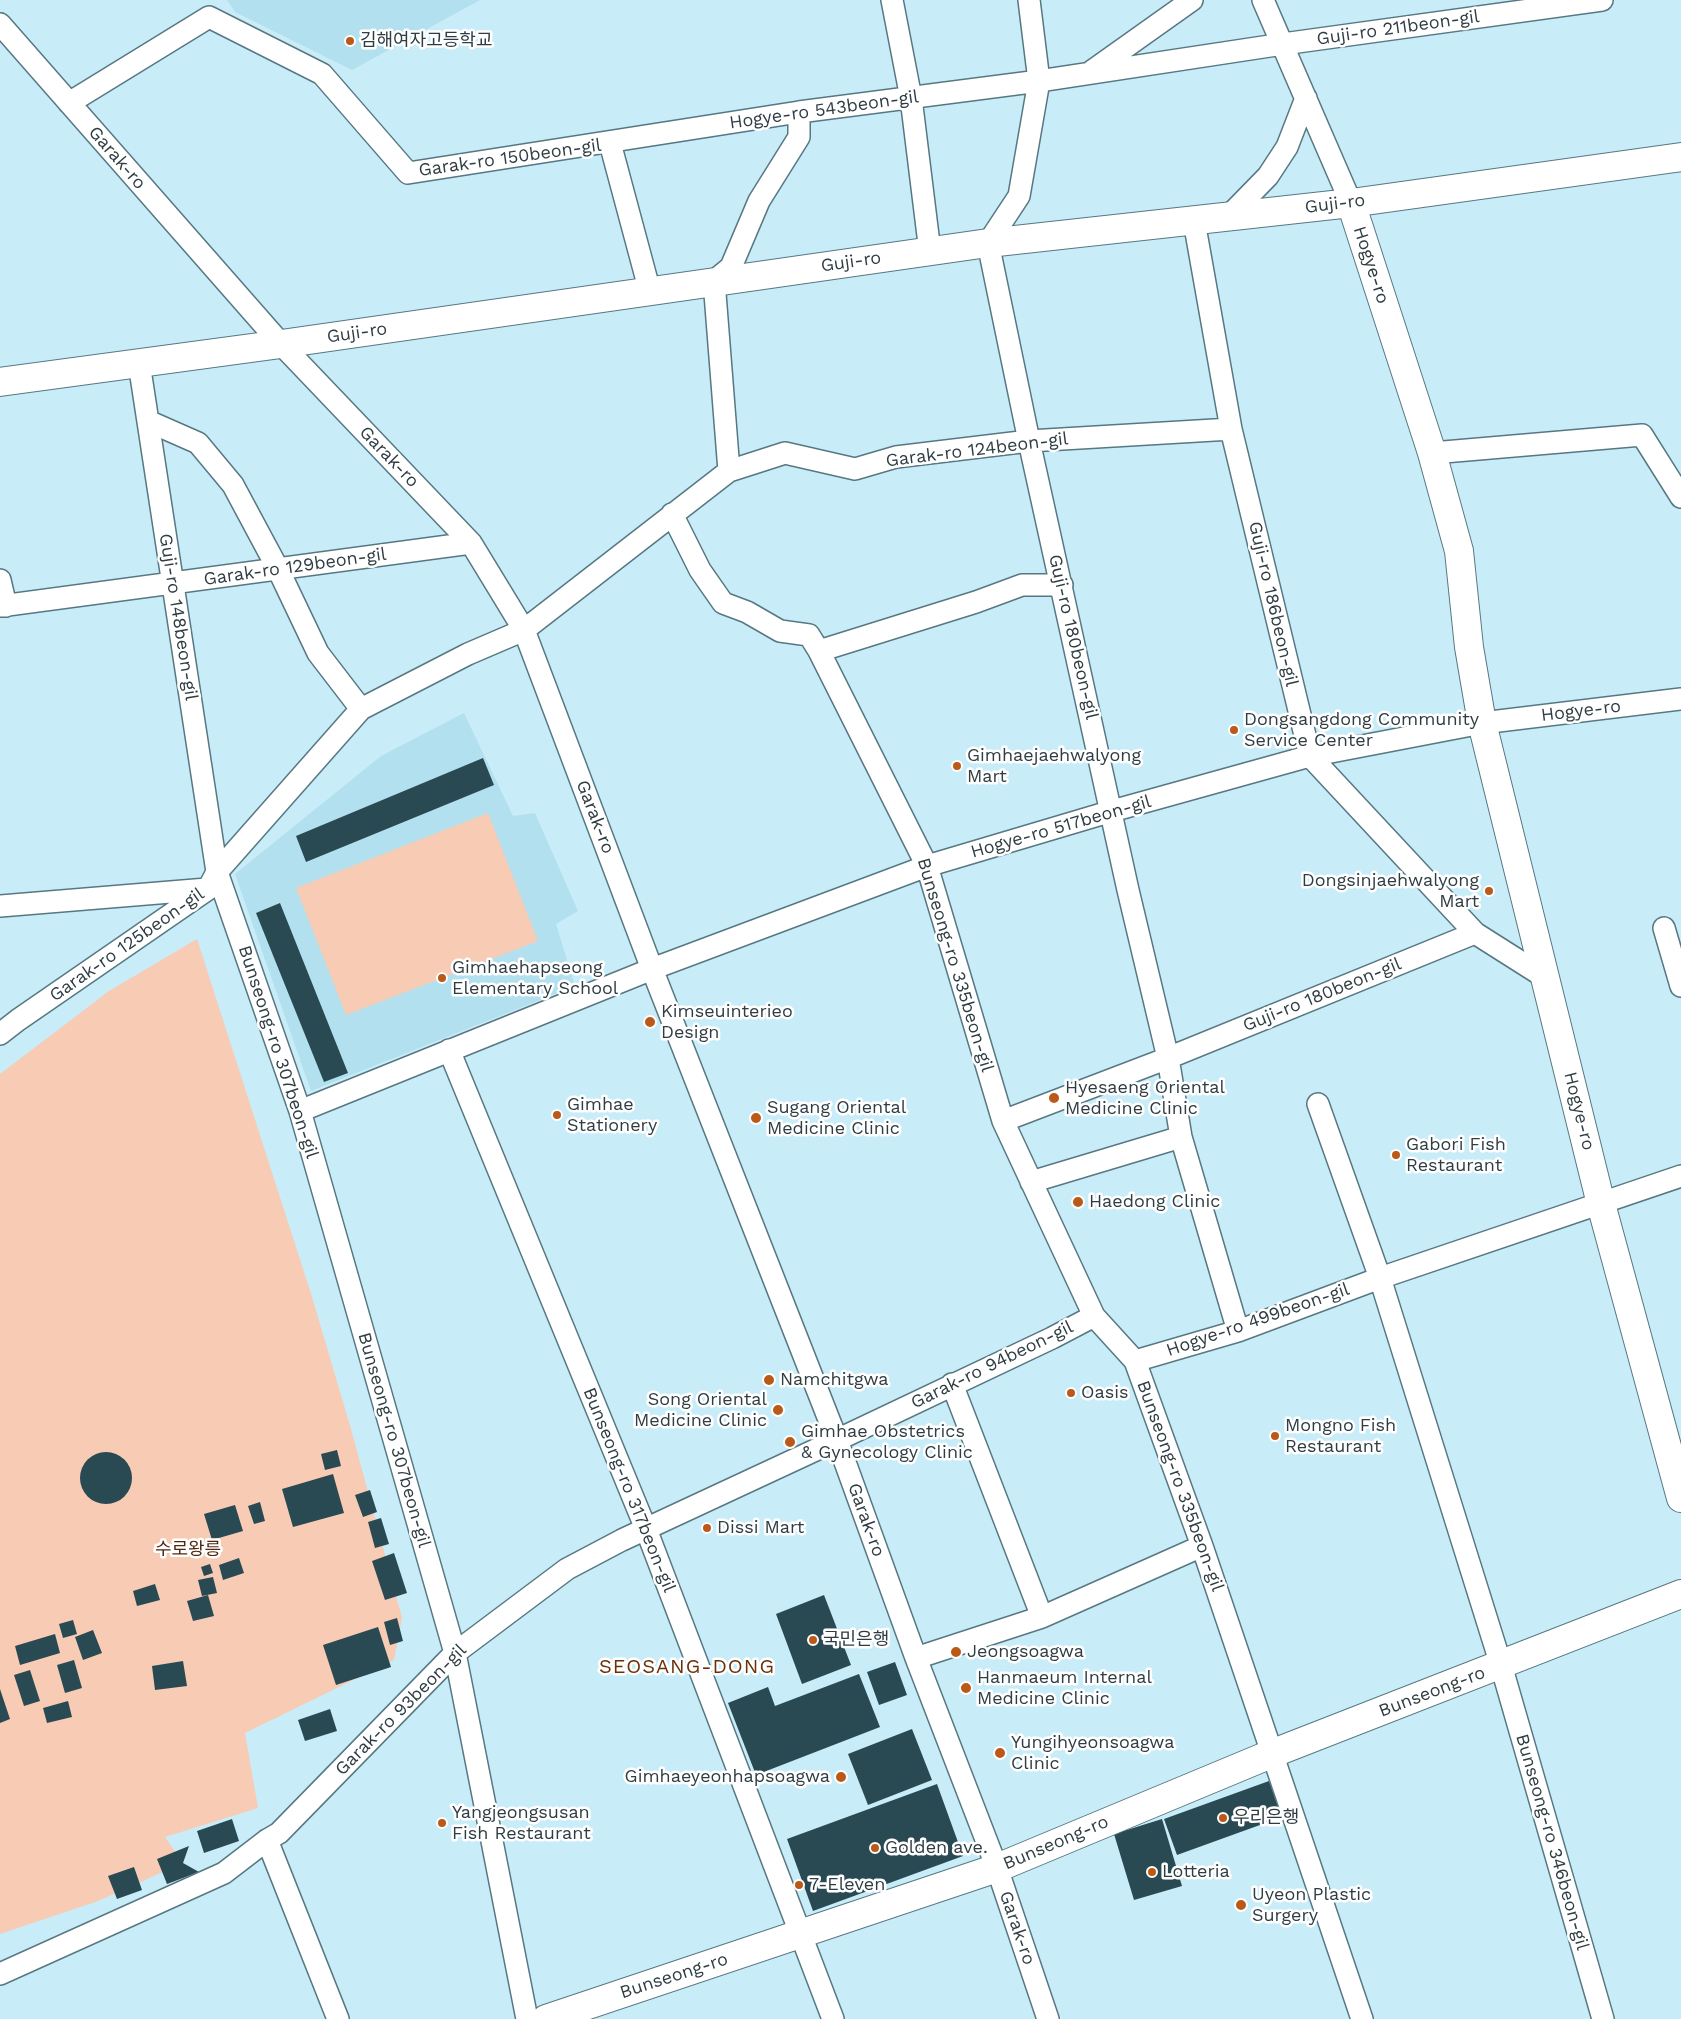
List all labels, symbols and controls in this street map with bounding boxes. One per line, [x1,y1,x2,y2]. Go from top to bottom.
street label: Guji-ro 211beon-gil [1315,6,1481,50]
place label: 김해여자고등학교 [360,30,492,52]
marker: 김해여자고등학교 [344,35,356,47]
street label: Hogye-ro 543beon-gil [728,86,920,134]
street label: Garak-ro [84,122,150,194]
street label: Garak-ro 150beon-gil [417,134,603,182]
street label: Guji-ro [1304,190,1366,218]
street label: Hogye-ro [1348,224,1394,306]
street label: Guji-ro [819,247,883,277]
street label: Guji-ro [325,318,389,348]
street label: Garak-ro [355,422,423,492]
street label: Garak-ro 124beon-gil [885,428,1069,472]
street label: Guji-ro 186beon-gil [1244,519,1302,689]
street label: Guji-ro 148beon-gil [154,532,202,702]
street label: Garak-ro 129beon-gil [202,543,388,591]
street label: Guji-ro 180beon-gil [1043,552,1103,722]
street label: Hogye-ro [1540,695,1622,727]
place label: Dongsangdong Community Service Center [1244,709,1479,752]
marker: Dongsangdong Community Service Center [1228,724,1240,736]
place label: Gimhaejaehwalyong Mart [967,745,1141,788]
marker: Gimhaejaehwalyong Mart [951,760,963,772]
street label: Garak-ro [571,777,619,857]
street label: Hogye-ro 517beon-gil [968,791,1154,863]
street label: Bunseong-ro 335beon-gil [912,855,998,1075]
place label: Dongsinjaehwalyong Mart [1302,870,1479,912]
street label: Garak-ro 125beon-gil [46,884,208,1006]
marker: Dongsinjaehwalyong Mart [1483,885,1495,897]
street label: Bunseong-ro 307beon-gil [233,943,323,1161]
street label: Guji-ro 180beon-gil [1240,953,1404,1037]
place label: Gimhaehapseong Elementary School [452,957,618,1000]
marker: Gimhaehapseong Elementary School [436,972,448,984]
place label: Kimseuinterieo Design [661,1001,793,1044]
marker: Kimseuinterieo Design [643,1015,657,1029]
street label: Hogye-ro [1559,1070,1599,1152]
place label: Hyesaeng Oriental Medicine Clinic [1065,1077,1225,1120]
marker: Hyesaeng Oriental Medicine Clinic [1047,1091,1061,1105]
place label: Gimhae Stationery [567,1094,657,1136]
place label: Sugang Oriental Medicine Clinic [767,1097,906,1140]
marker: Gimhae Stationery [551,1109,563,1121]
marker: Sugang Oriental Medicine Clinic [749,1111,763,1125]
place label: Gabori Fish Restaurant [1406,1134,1506,1176]
marker: Gabori Fish Restaurant [1390,1149,1402,1161]
place label: Haedong Clinic [1089,1191,1220,1213]
marker: Haedong Clinic [1071,1195,1085,1209]
street label: Hogye-ro 499beon-gil [1164,1279,1352,1361]
street label: Garak-ro 94beon-gil [907,1316,1077,1414]
street label: Bunseong-ro 307beon-gil [353,1330,435,1550]
place label: Namchitgwa [780,1369,888,1391]
marker: Namchitgwa [762,1373,776,1387]
street label: Bunseong-ro 335beon-gil [1132,1378,1228,1594]
place label: Oasis [1081,1382,1128,1404]
street label: Bunseong-ro 317beon-gil [578,1385,680,1595]
marker: Oasis [1065,1387,1077,1399]
place label: Song Oriental Medicine Clinic [634,1389,767,1432]
marker: Song Oriental Medicine Clinic [771,1403,785,1417]
place label: Mongno Fish Restaurant [1285,1415,1396,1458]
place label: Gimhae Obstetrics & Gynecology Clinic [801,1421,973,1464]
marker: Mongno Fish Restaurant [1269,1430,1281,1442]
marker: Gimhae Obstetrics & Gynecology Clinic [783,1435,797,1449]
street label: Garak-ro [843,1480,889,1560]
place label: Dissi Mart [717,1517,804,1539]
marker: Dissi Mart [701,1522,713,1534]
park label: 수로왕릉 [155,1539,221,1561]
place label: 국민은행 [823,1629,889,1651]
marker: 국민은행 [807,1634,819,1646]
street label: Garak-ro 93beon-gil [331,1640,471,1780]
place label: Jeongsoagwa [967,1641,1084,1663]
marker: Jeongsoagwa [949,1645,963,1659]
district label: SEOSANG-DONG [598,1655,776,1679]
street label: Bunseong-ro [1376,1662,1488,1722]
place label: Hanmaeum Internal Medicine Clinic [977,1667,1152,1710]
marker: Hanmaeum Internal Medicine Clinic [959,1681,973,1695]
place label: Yungihyeonsoagwa Clinic [1011,1732,1174,1775]
street label: Bunseong-ro 346beon-gil [1511,1732,1593,1952]
marker: Yungihyeonsoagwa Clinic [993,1746,1007,1760]
place label: Gimhaeyeonhapsoagwa [625,1766,830,1788]
marker: Gimhaeyeonhapsoagwa [834,1770,848,1784]
place label: Yangjeongsusan Fish Restaurant [452,1802,591,1845]
place label: 우리은행 [1233,1807,1299,1829]
street label: Bunseong-ro [1000,1811,1112,1875]
marker: 우리은행 [1217,1812,1229,1824]
marker: Yangjeongsusan Fish Restaurant [436,1817,448,1829]
place label: Golden ave. [885,1837,988,1859]
marker: Golden ave. [869,1842,881,1854]
place label: Lotteria [1162,1861,1230,1883]
marker: Lotteria [1146,1866,1158,1878]
place label: 7-Eleven [809,1874,885,1896]
marker: 7-Eleven [793,1879,805,1891]
place label: Uyeon Plastic Surgery [1252,1884,1371,1926]
street label: Garak-ro [994,1888,1040,1968]
marker: Uyeon Plastic Surgery [1234,1898,1248,1912]
street label: Bunseong-ro [617,1948,731,2004]

